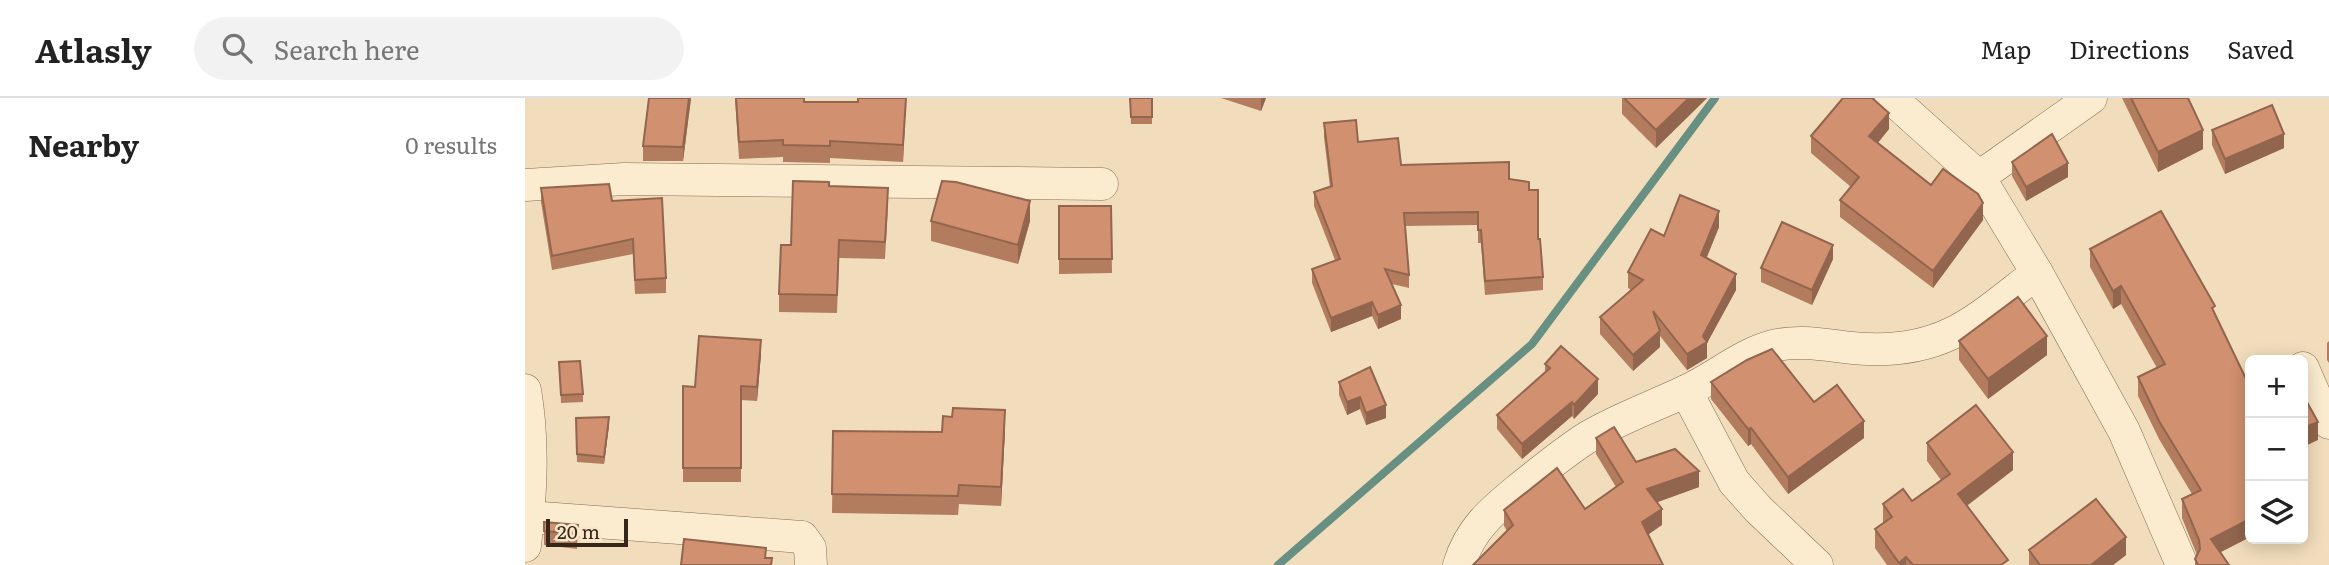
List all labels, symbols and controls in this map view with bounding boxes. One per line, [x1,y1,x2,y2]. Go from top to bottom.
search box [194,17,684,80]
text: Atlasly [35,24,152,73]
icon: search [218,29,256,67]
text: Search here [274,29,420,68]
text: Map [1980,31,2031,66]
text: Directions [2069,31,2189,66]
text: Saved [2227,31,2294,66]
text: Nearby [28,122,139,166]
text: 0 results [405,127,497,161]
map controls [2245,355,2308,544]
button: + [2245,355,2308,418]
button: − [2245,418,2308,481]
button: layers [2245,481,2308,544]
scale bar [546,516,628,548]
text: 20 m [557,517,600,545]

